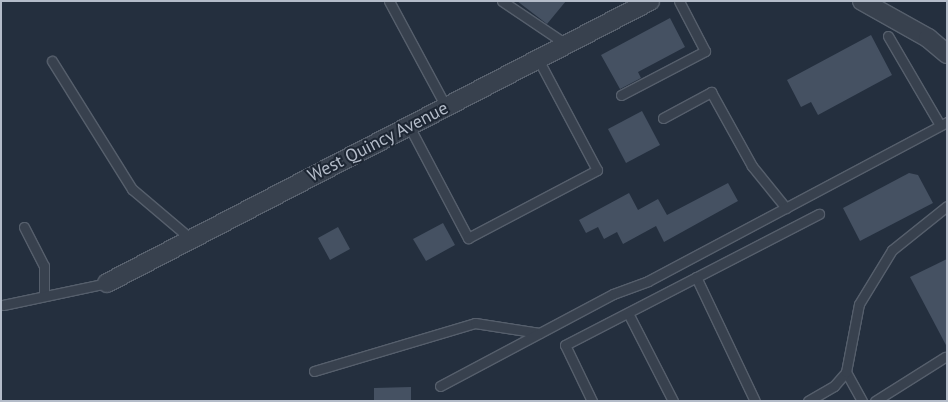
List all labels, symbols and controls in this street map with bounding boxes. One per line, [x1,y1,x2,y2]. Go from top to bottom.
street label: West Quincy Avenue [304,97,452,187]

